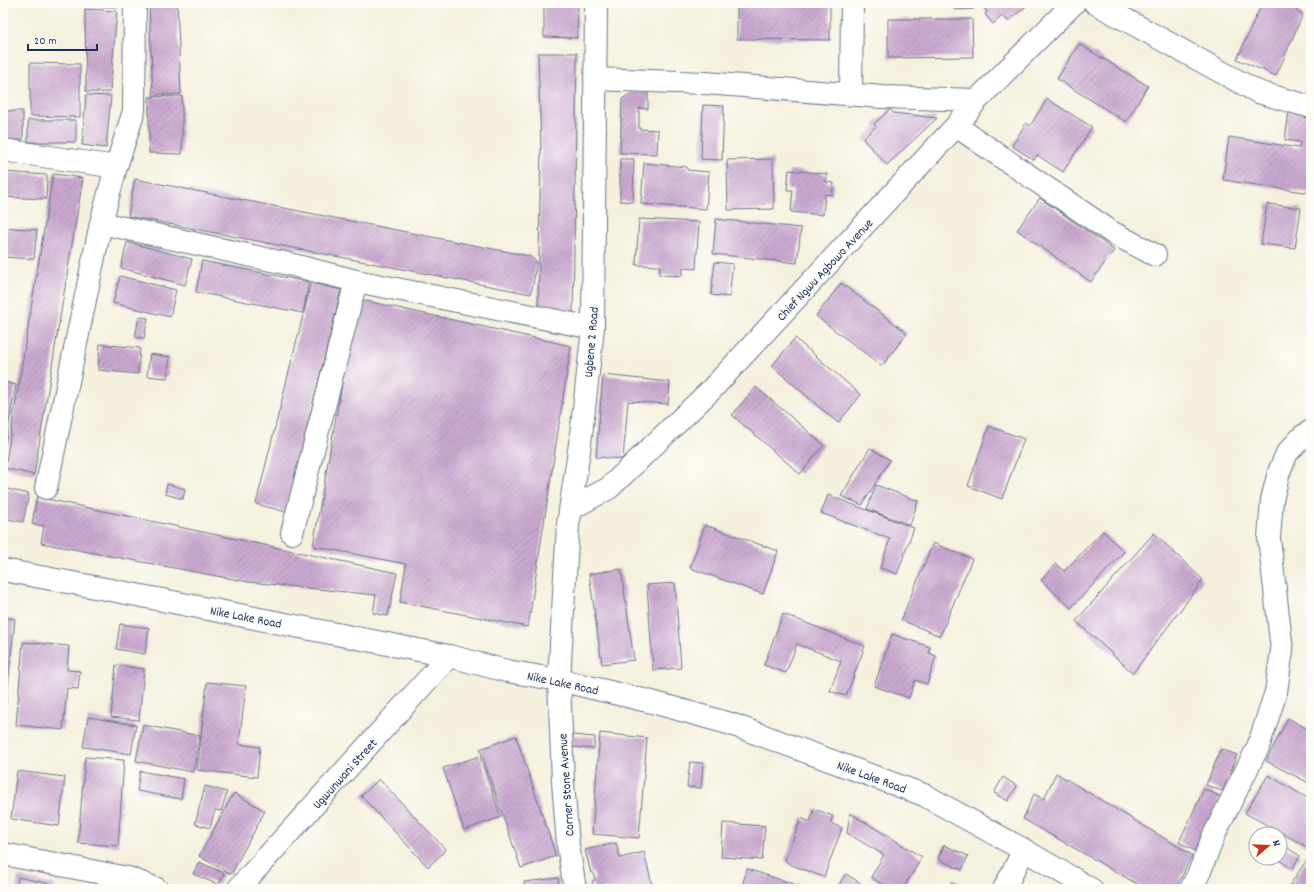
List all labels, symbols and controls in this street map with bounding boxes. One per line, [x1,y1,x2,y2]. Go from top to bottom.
scale bar [28,26,97,52]
text: 20 m [34,33,57,50]
street label: Chief Ngwu Agbowo Avenue [773,215,879,326]
street label: Ugbene 2 Road [580,306,605,378]
street label: Nike Lake Road [208,602,283,635]
street label: Nike Lake Road [525,668,600,701]
street label: Corner Stone Avenue [554,732,581,837]
street label: Ugwunwani Street [309,735,383,814]
street label: Nike Lake Road [834,757,909,800]
north arrow [1248,826,1288,866]
text: N [1267,838,1284,849]

